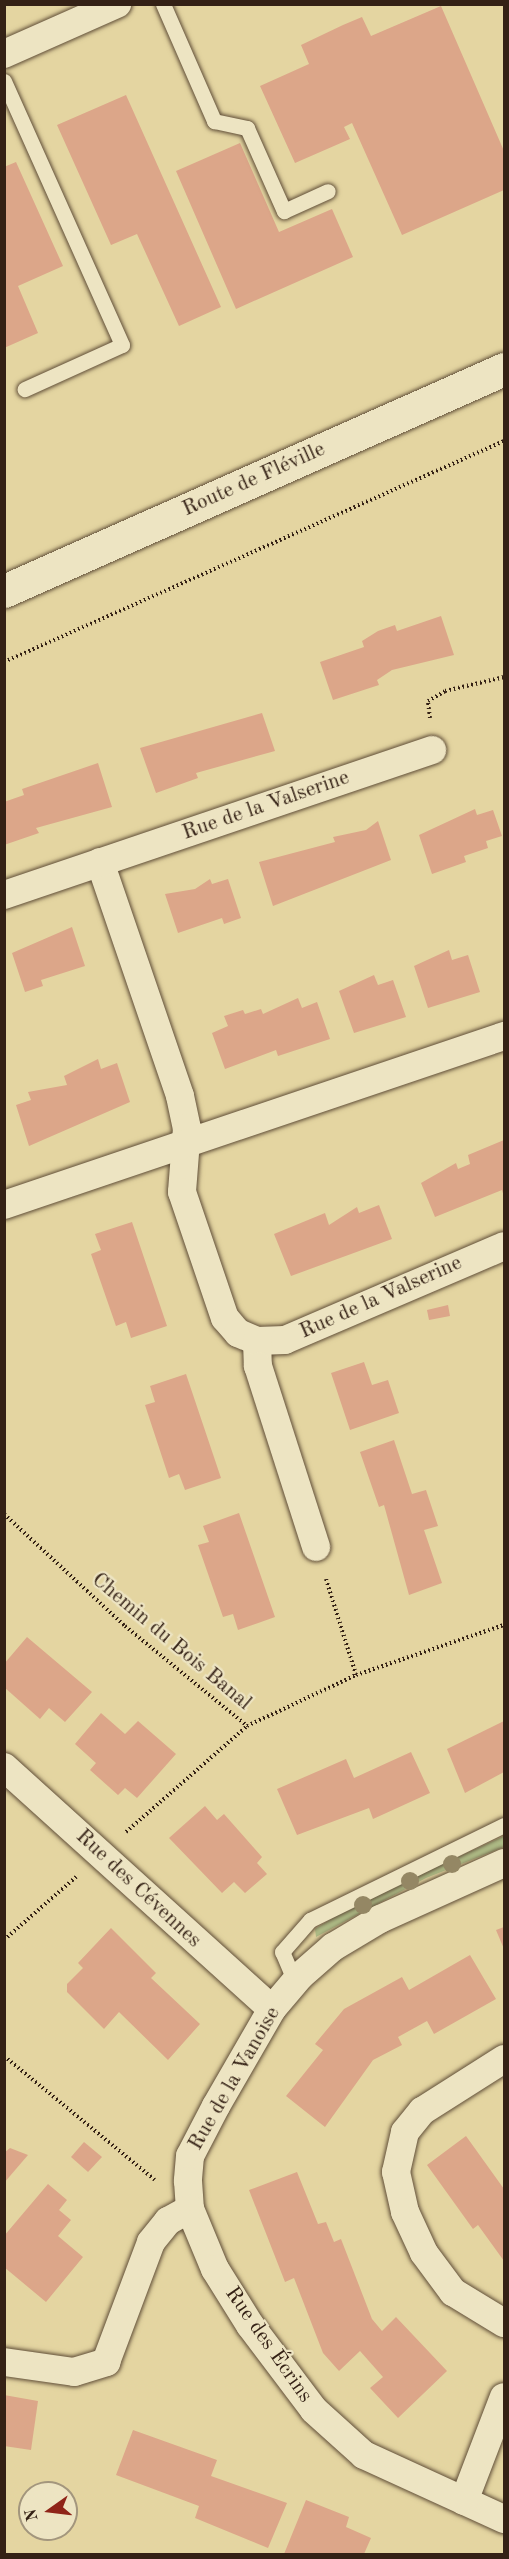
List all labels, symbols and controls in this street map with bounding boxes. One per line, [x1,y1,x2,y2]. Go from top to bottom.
street label: Route de Fléville [179,437,329,523]
street label: Rue de la Valserine [179,766,353,846]
street label: Rue de la Valserine [296,1251,466,1345]
street label: Chemin du Bois Banal [86,1568,256,1716]
street label: Rue des Cévennes [70,1824,206,1954]
street label: Rue de la Vanoise [184,2003,286,2155]
street label: Rue des Écrins [219,2282,317,2408]
north arrow [18,2481,78,2541]
text: N [23,2507,42,2523]

